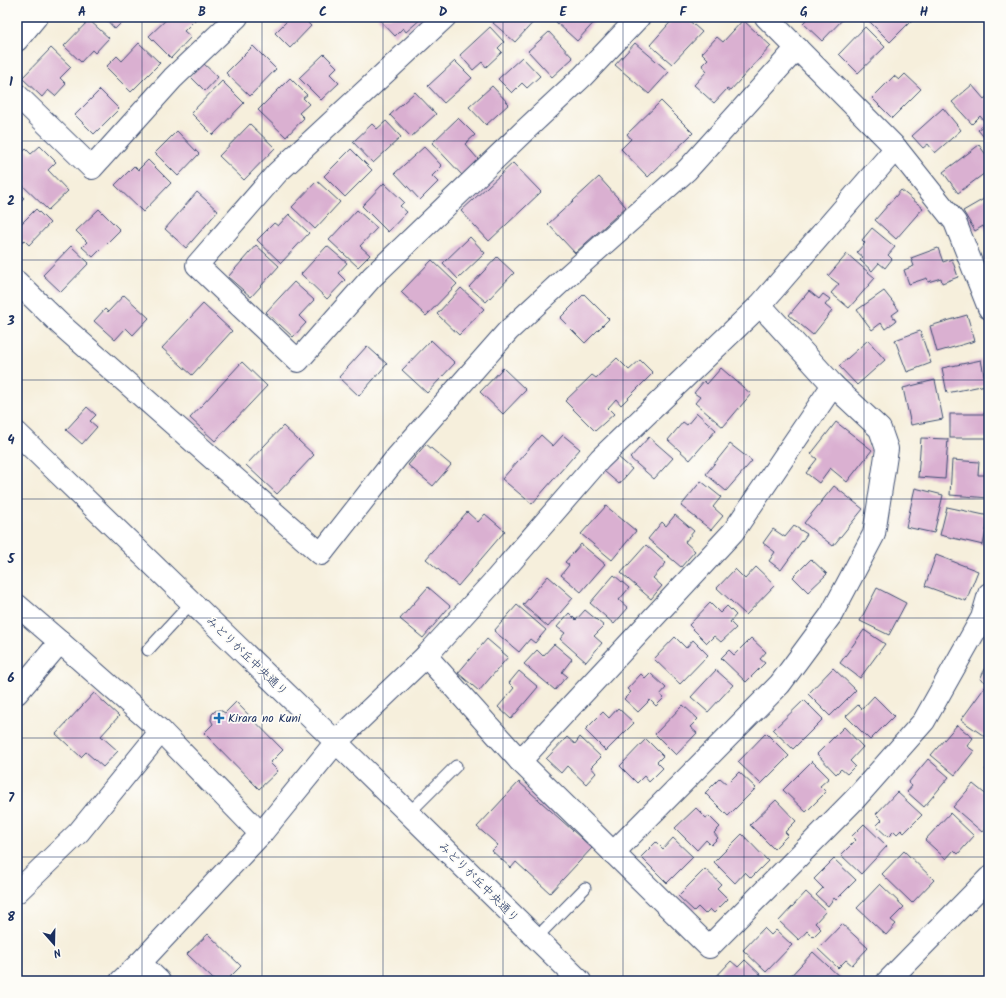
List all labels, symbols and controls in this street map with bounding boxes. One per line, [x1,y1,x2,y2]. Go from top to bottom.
text: A [78,2,86,23]
text: B [198,2,206,23]
text: C [319,2,327,23]
text: D [439,2,448,23]
text: E [559,2,567,23]
text: F [679,2,687,23]
text: G [800,2,808,23]
text: H [920,2,929,23]
text: 1 [9,72,13,93]
text: 2 [7,191,15,212]
text: 3 [6,311,15,332]
text: 4 [7,430,15,451]
text: 5 [7,549,16,570]
street label: みどりが丘中央通り [201,612,292,701]
text: 6 [7,668,15,689]
place label: Kirara no Kuni [228,709,302,728]
marker: Kirara no Kuni [213,712,225,724]
text: 7 [8,788,15,809]
street label: みどりが丘中央通り [434,837,524,927]
text: 8 [7,907,15,928]
north arrow [34,924,74,964]
text: N [51,943,63,962]

